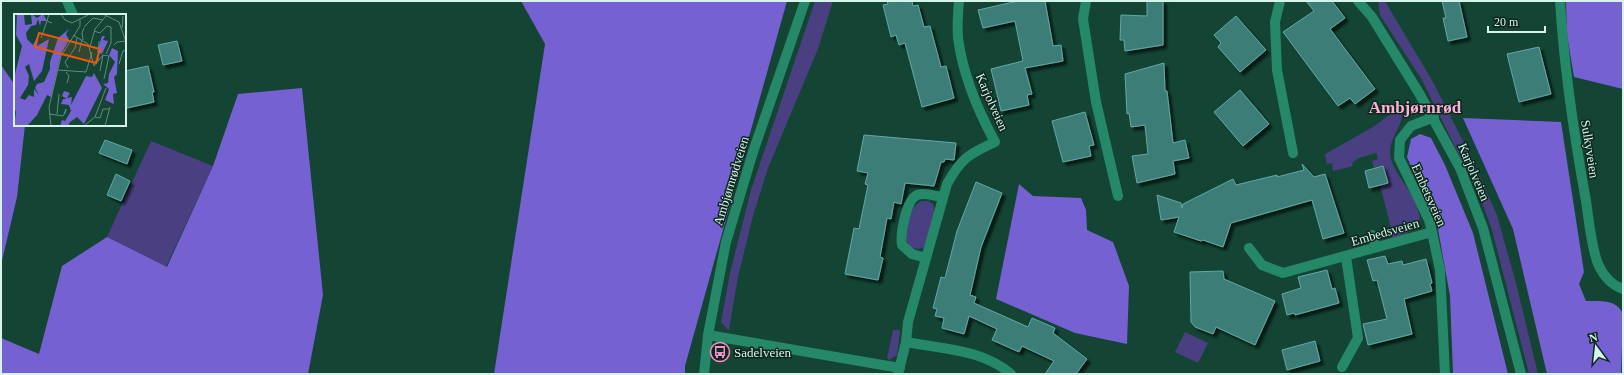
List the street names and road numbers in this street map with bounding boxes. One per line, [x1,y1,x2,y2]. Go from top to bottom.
street label: Karjolveien [973,71,1012,134]
street label: Sulkyveien [1578,119,1602,180]
street label: Ambjørnrødveien [710,134,752,227]
street label: Karjolveien [1455,141,1493,204]
street label: Embetsveien [1408,161,1450,229]
street label: Embedsveien [1349,215,1421,249]

